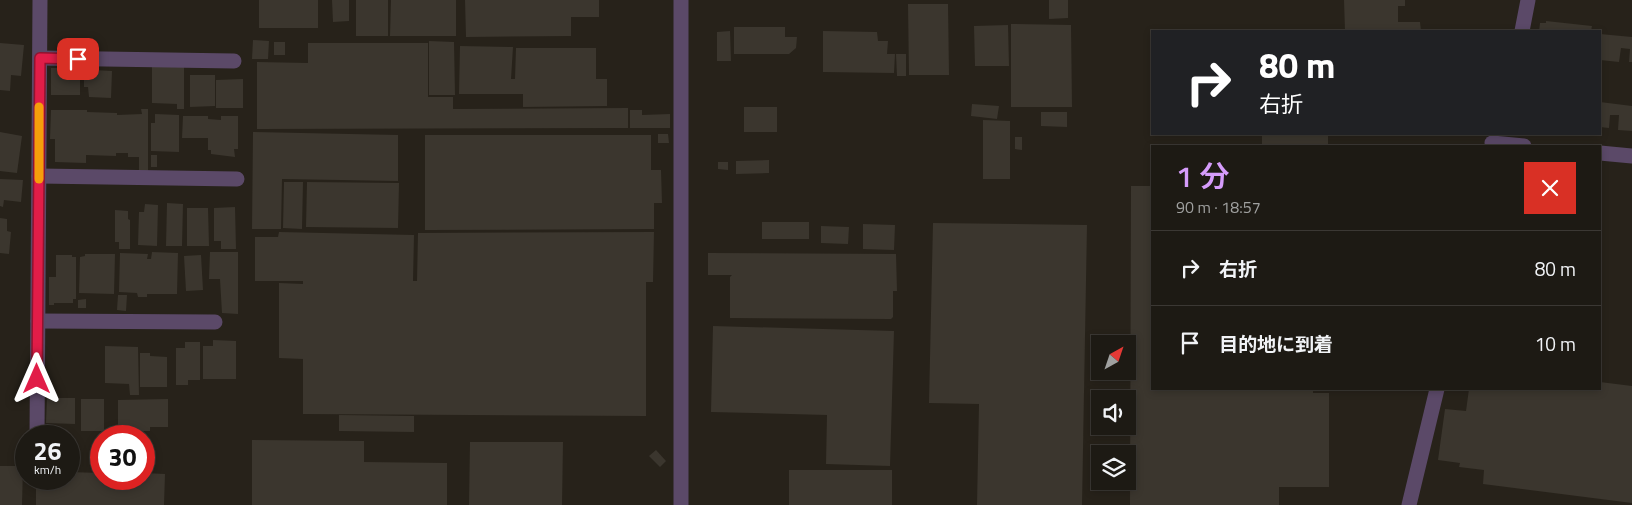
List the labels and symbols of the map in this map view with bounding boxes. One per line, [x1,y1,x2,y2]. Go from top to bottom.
pin [57,38,99,80]
north arrow [1091,335,1136,380]
position arrow [10,352,62,404]
speed limit sign: 30 [90,425,155,490]

